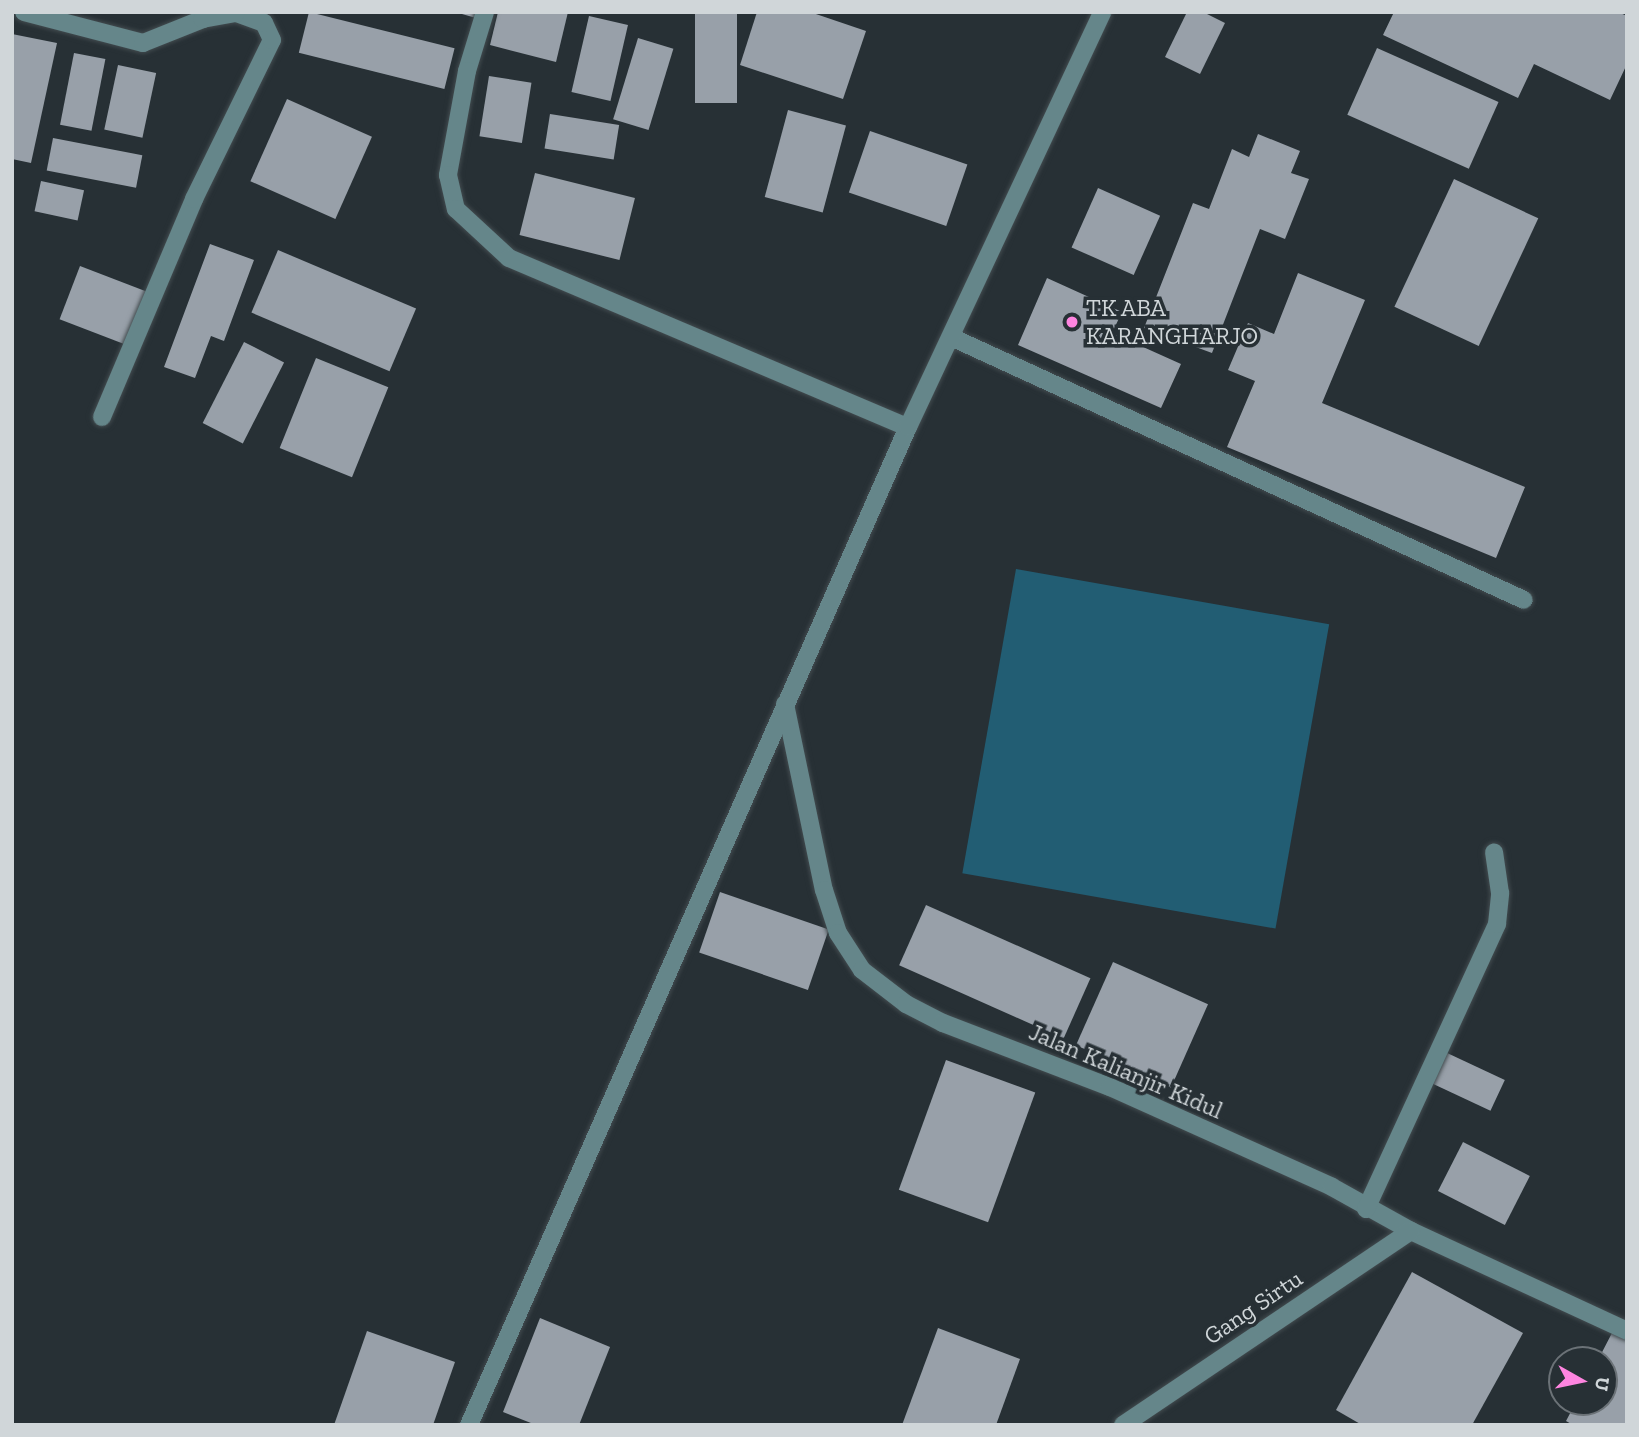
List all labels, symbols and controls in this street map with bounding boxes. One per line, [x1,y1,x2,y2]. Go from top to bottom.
place label: TK ABA KARANGHARJO [1086,294,1258,350]
marker: TK ABA KARANGHARJO [1064,314,1080,330]
street label: Jalan Kalianjir Kidul [1025,1017,1227,1125]
street label: Gang Sirtu [1198,1264,1308,1350]
north arrow [1548,1346,1618,1416]
text: U [1590,1375,1615,1393]

